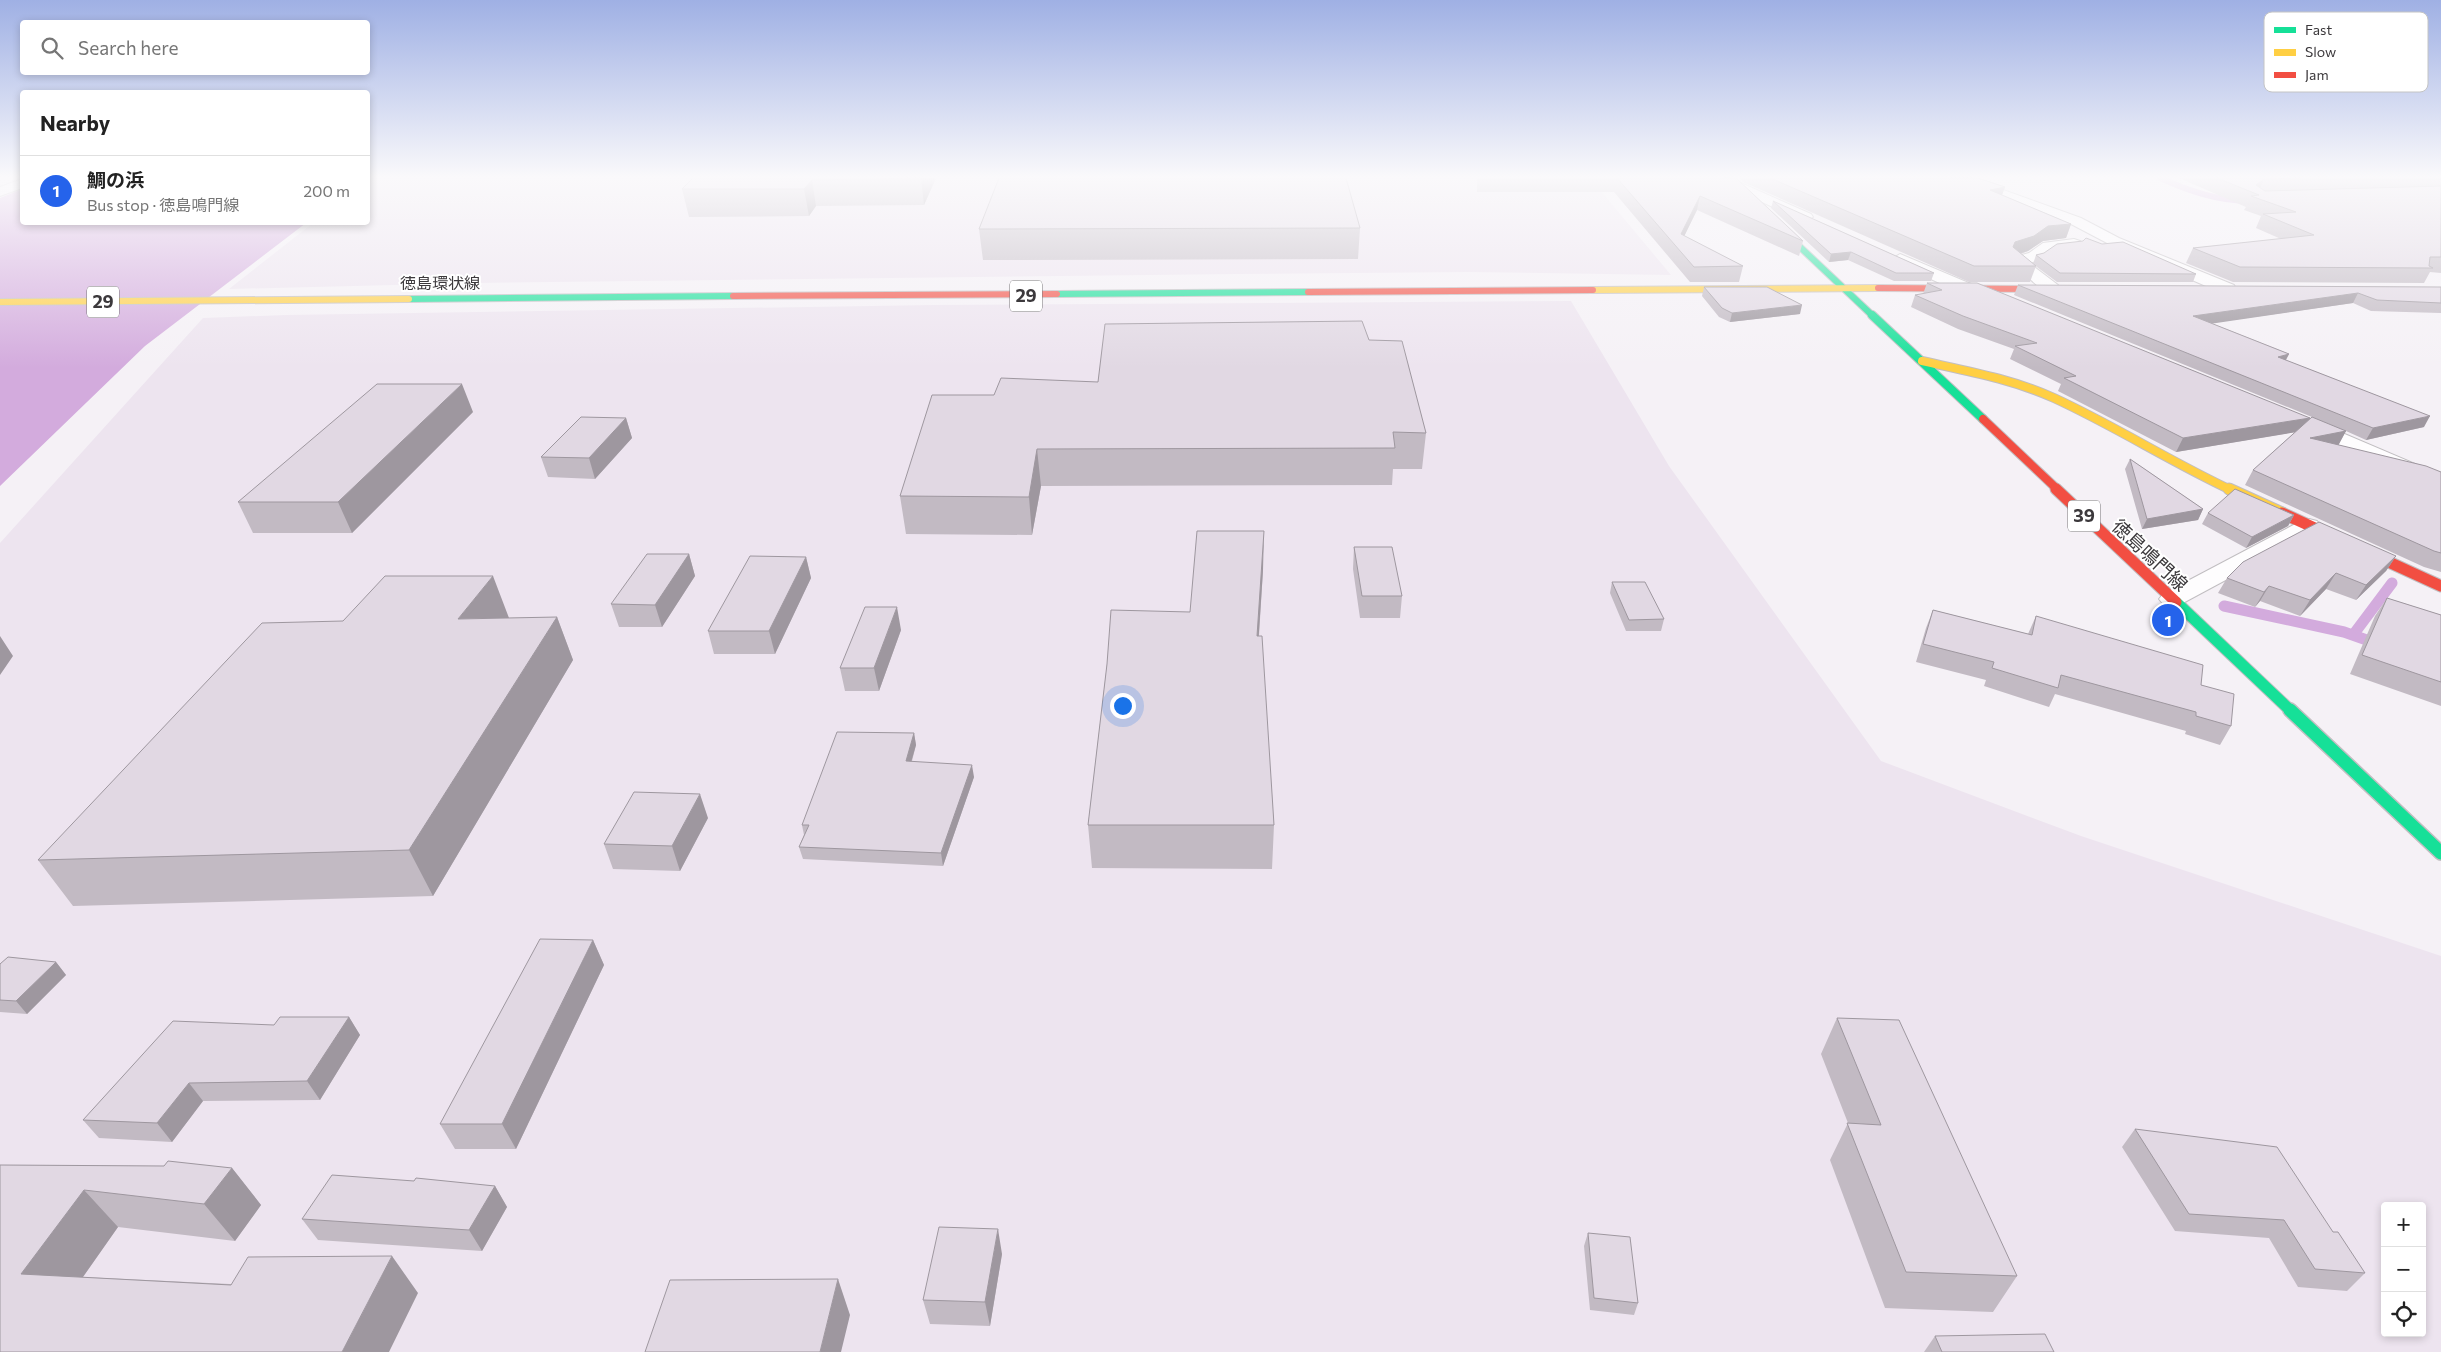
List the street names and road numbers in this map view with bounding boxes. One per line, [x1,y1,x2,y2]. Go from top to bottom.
street label: 徳島環状線 [400,273,480,292]
road number: 29 [1010,280,1042,312]
road number: 29 [87,286,119,318]
road number: 39 [2068,501,2100,532]
street label: 徳島鳴門線 [2108,514,2193,595]

